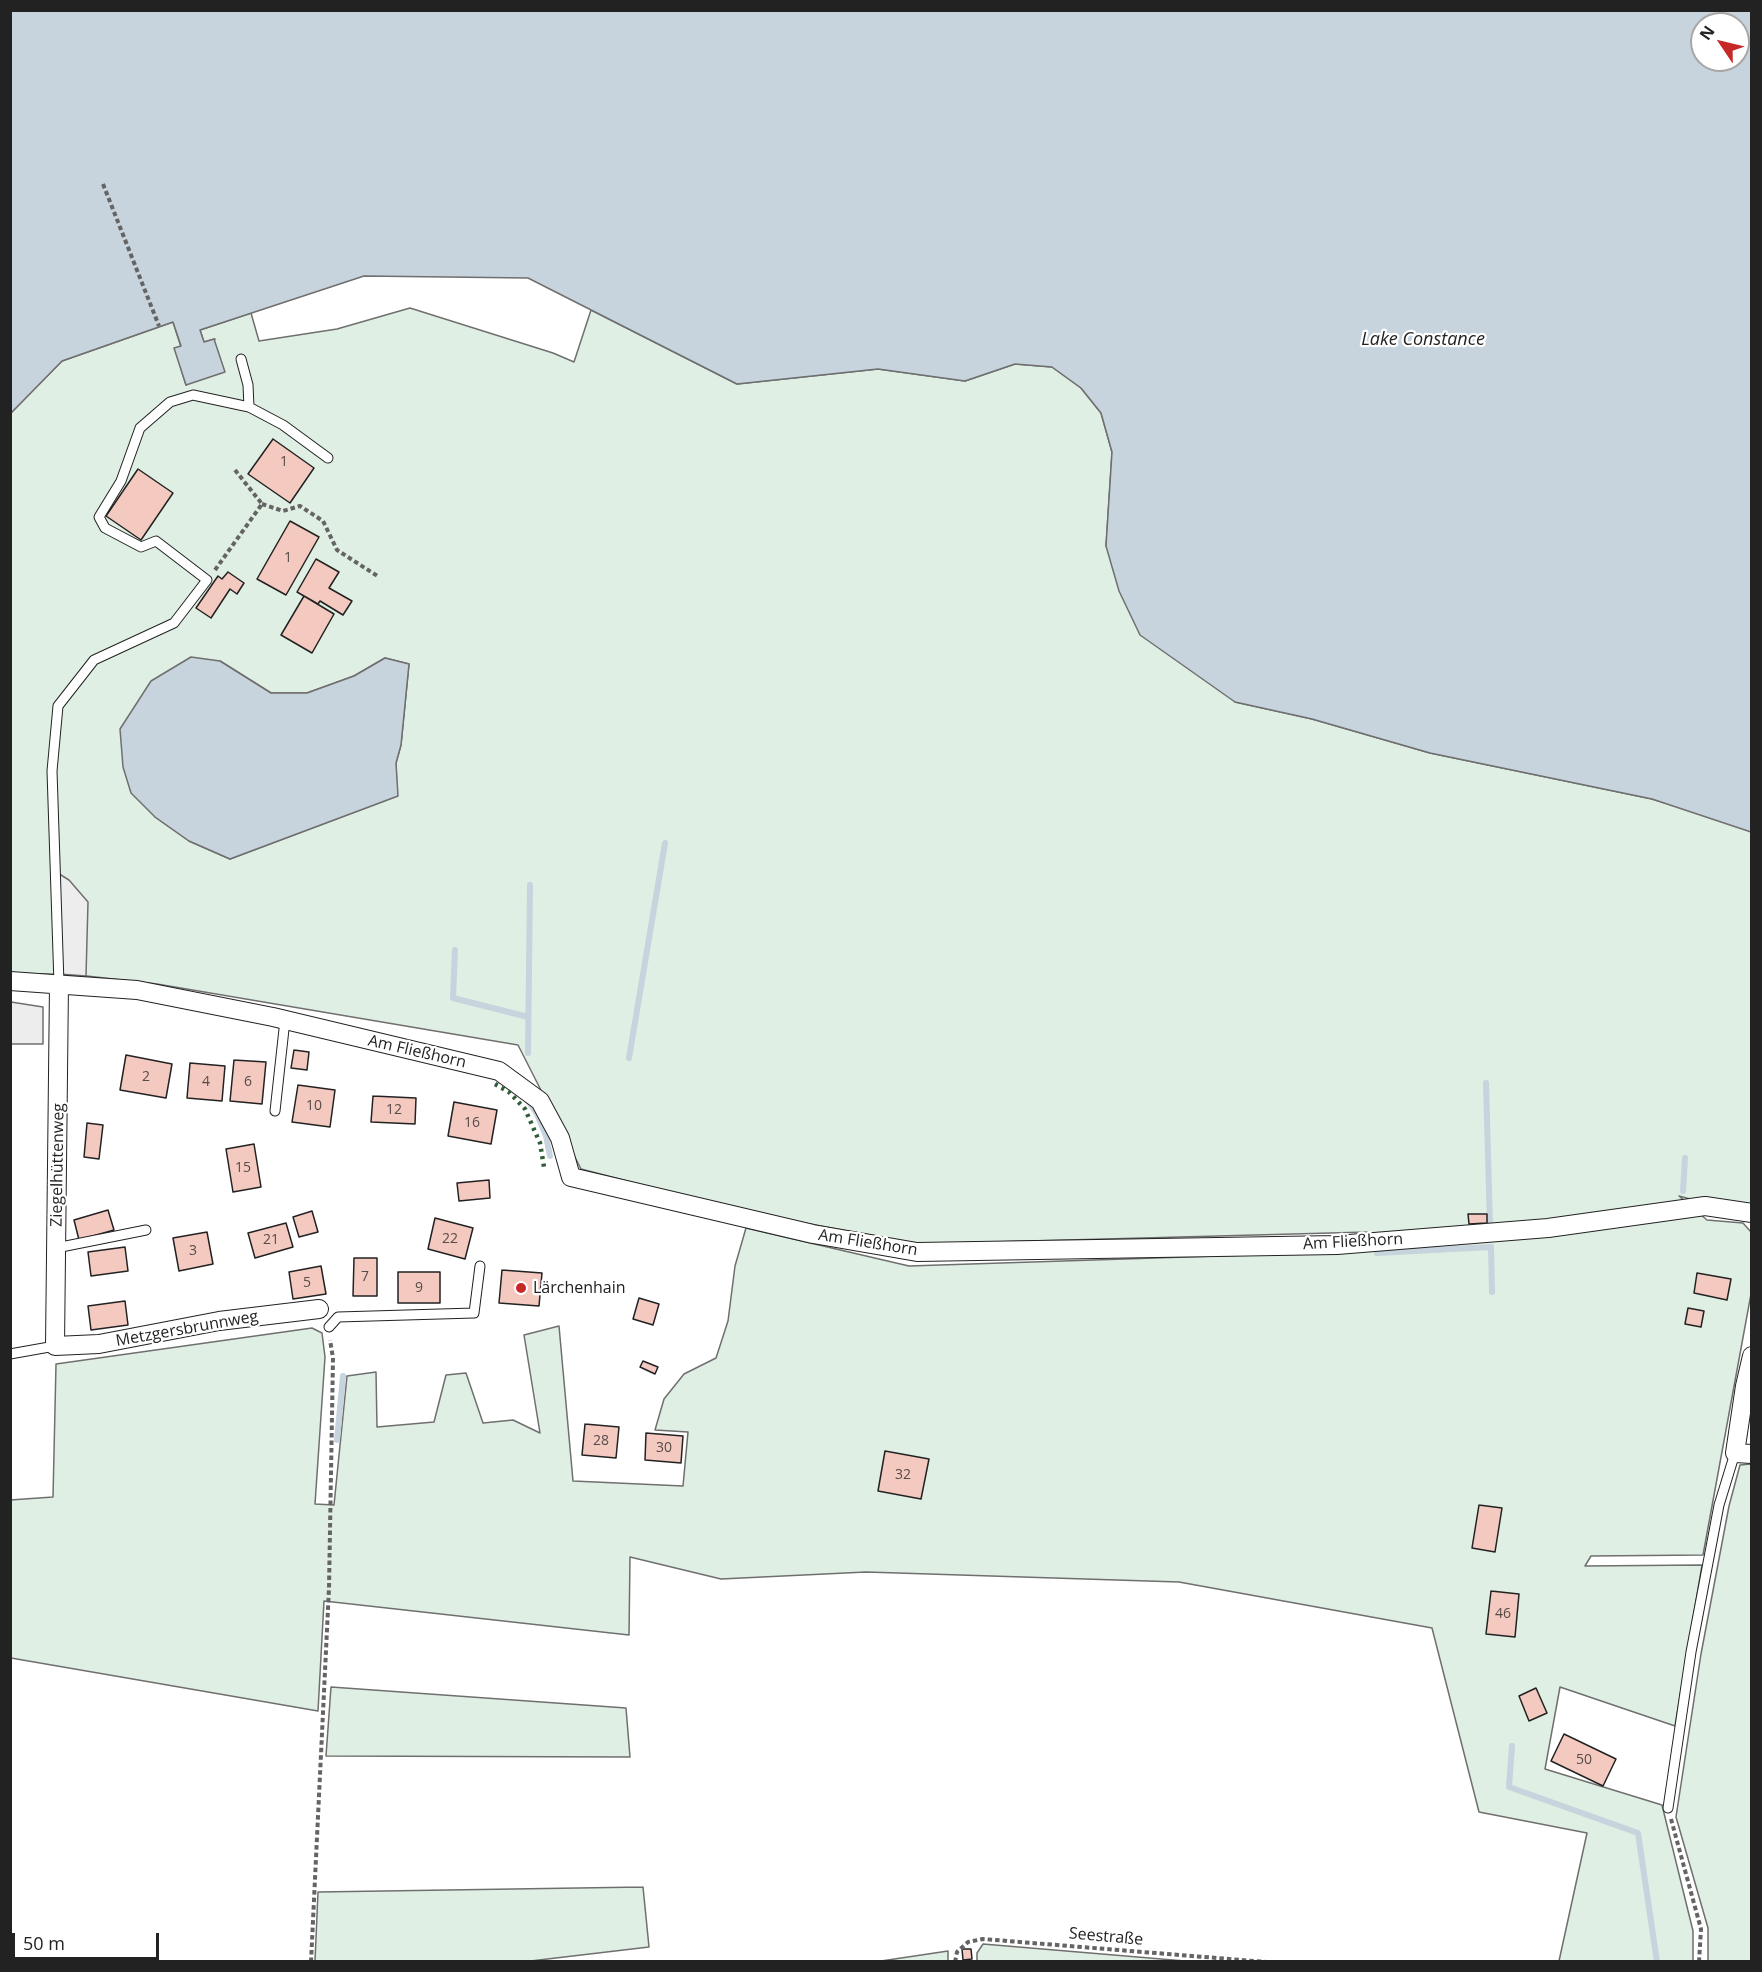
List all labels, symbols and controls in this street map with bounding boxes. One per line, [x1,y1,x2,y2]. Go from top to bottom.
north arrow [1690,12,1750,72]
text: N [1694,21,1720,44]
water label: Lake Constance [1361,329,1485,351]
house number: 1 [280,454,288,470]
house number: 1 [284,550,292,566]
street label: Am Fließhorn [366,1031,468,1073]
house number: 2 [142,1069,150,1085]
house number: 4 [202,1074,210,1090]
house number: 6 [244,1074,252,1090]
house number: 10 [306,1098,322,1114]
house number: 12 [386,1102,402,1118]
street label: Ziegelhüttenweg [47,1103,69,1227]
house number: 16 [464,1115,480,1131]
house number: 15 [235,1160,251,1176]
street label: Am Fließhorn [817,1226,919,1260]
street label: Am Fließhorn [1302,1230,1404,1254]
house number: 22 [442,1231,458,1247]
house number: 21 [263,1232,279,1248]
house number: 3 [189,1243,197,1259]
house number: 7 [361,1269,369,1285]
house number: 5 [303,1275,311,1291]
place label: Lärchenhain [533,1278,626,1298]
house number: 9 [415,1280,423,1296]
marker: Lärchenhain [514,1281,528,1295]
street label: Metzgersbrunnweg [114,1307,260,1351]
house number: 28 [593,1433,609,1449]
house number: 30 [656,1440,672,1456]
house number: 32 [895,1467,911,1483]
house number: 46 [1495,1606,1511,1622]
house number: 50 [1576,1752,1592,1768]
scale bar [15,1921,162,1959]
street label: Seestraße [1068,1924,1144,1950]
text: 50 m [23,1931,65,1955]

